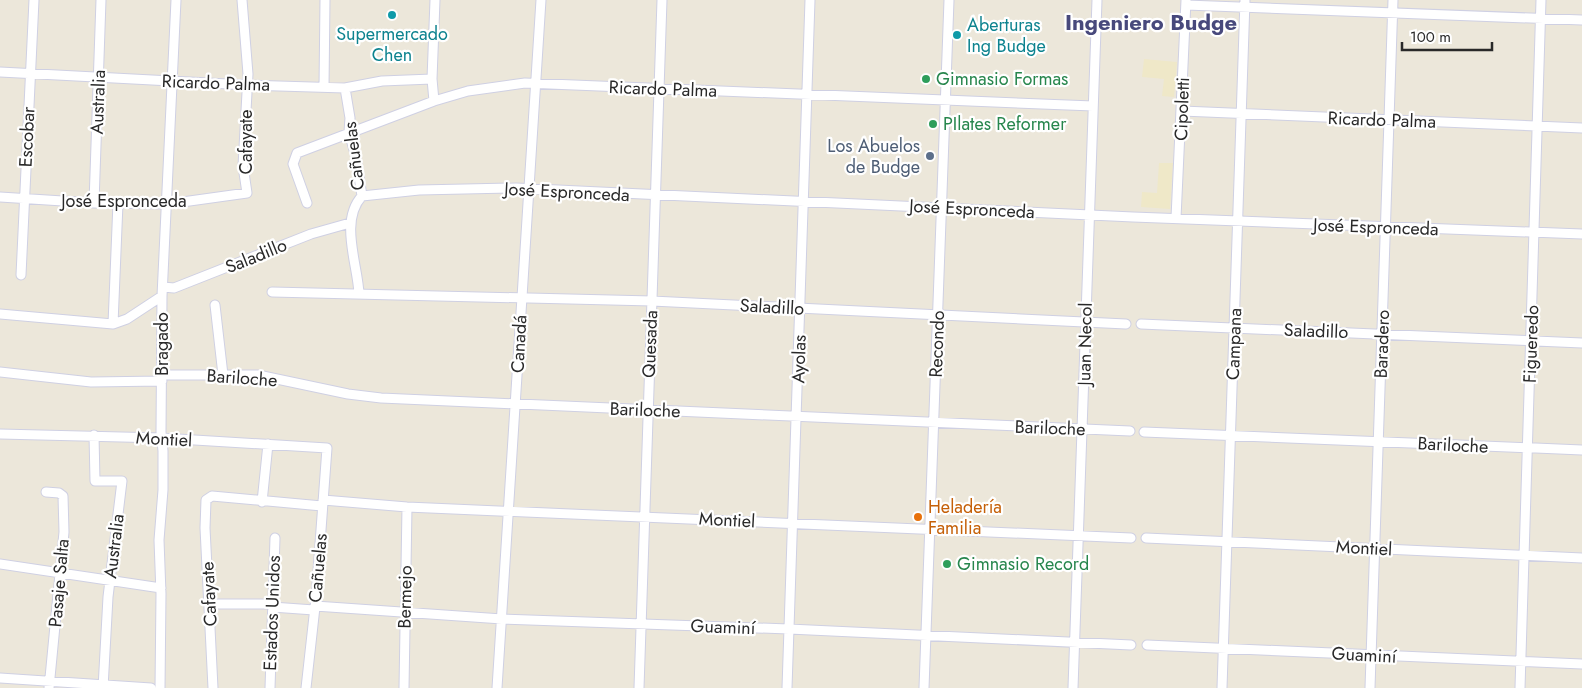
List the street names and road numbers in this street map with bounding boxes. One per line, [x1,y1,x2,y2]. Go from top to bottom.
street label: Ricardo Palma [161,68,271,98]
street label: Australia [84,69,112,135]
street label: Ricardo Palma [608,74,718,104]
street label: Cipoletti [1168,77,1196,141]
street label: Escobar [12,105,42,168]
street label: Ricardo Palma [1327,105,1437,135]
street label: Cafayate [233,110,259,174]
street label: Cañuelas [337,120,371,192]
street label: José Espronceda [502,176,630,208]
street label: José Espronceda [59,188,187,214]
street label: José Espronceda [907,193,1035,225]
street label: José Espronceda [1311,212,1439,242]
street label: Saladillo [221,232,291,280]
street label: Saladillo [739,292,805,322]
street label: Juan Necol [1071,302,1099,388]
street label: Figueredo [1517,304,1545,383]
street label: Campana [1220,308,1248,380]
street label: Baradero [1368,309,1396,379]
street label: Quesada [636,310,664,378]
street label: Recondo [923,310,951,378]
street label: Bragado [149,312,175,376]
street label: Canadá [504,314,534,374]
street label: Saladillo [1283,317,1349,345]
street label: Ayolas [785,334,813,384]
street label: Bariloche [206,363,278,393]
street label: Bariloche [609,396,681,424]
street label: Bariloche [1014,414,1086,442]
street label: Montiel [135,425,193,453]
street label: Bariloche [1417,430,1489,460]
street label: Montiel [698,506,756,534]
street label: Australia [97,512,131,580]
street label: Cañuelas [302,532,334,604]
street label: Montiel [1335,534,1393,562]
street label: Pasaje Salta [42,538,76,628]
street label: Estados Unidos [257,555,287,671]
street label: Cafayate [194,561,224,627]
street label: Bermejo [391,565,419,629]
street label: Guaminí [690,613,757,641]
street label: Guaminí [1331,640,1398,670]

